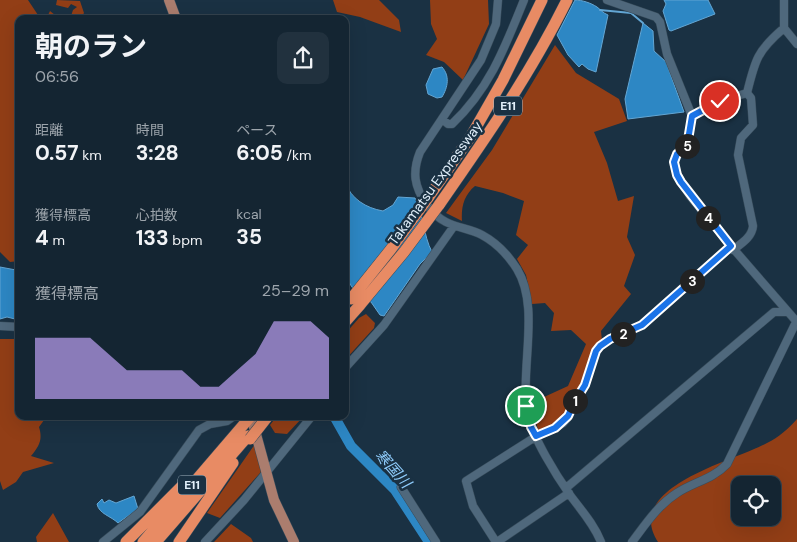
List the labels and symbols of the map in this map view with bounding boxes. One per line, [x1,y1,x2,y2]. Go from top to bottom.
pin [699,80,741,122]
road number: E11 [494,96,522,115]
street label: Takamatsu Expressway [384,117,486,249]
pin: 5 [674,134,700,158]
pin: 4 [696,206,720,230]
pin: 3 [680,268,704,294]
pin: 2 [610,322,636,346]
pin [505,385,547,427]
pin: 1 [562,388,588,414]
water label: 寒国川 [371,446,417,494]
road number: E11 [178,476,206,494]

